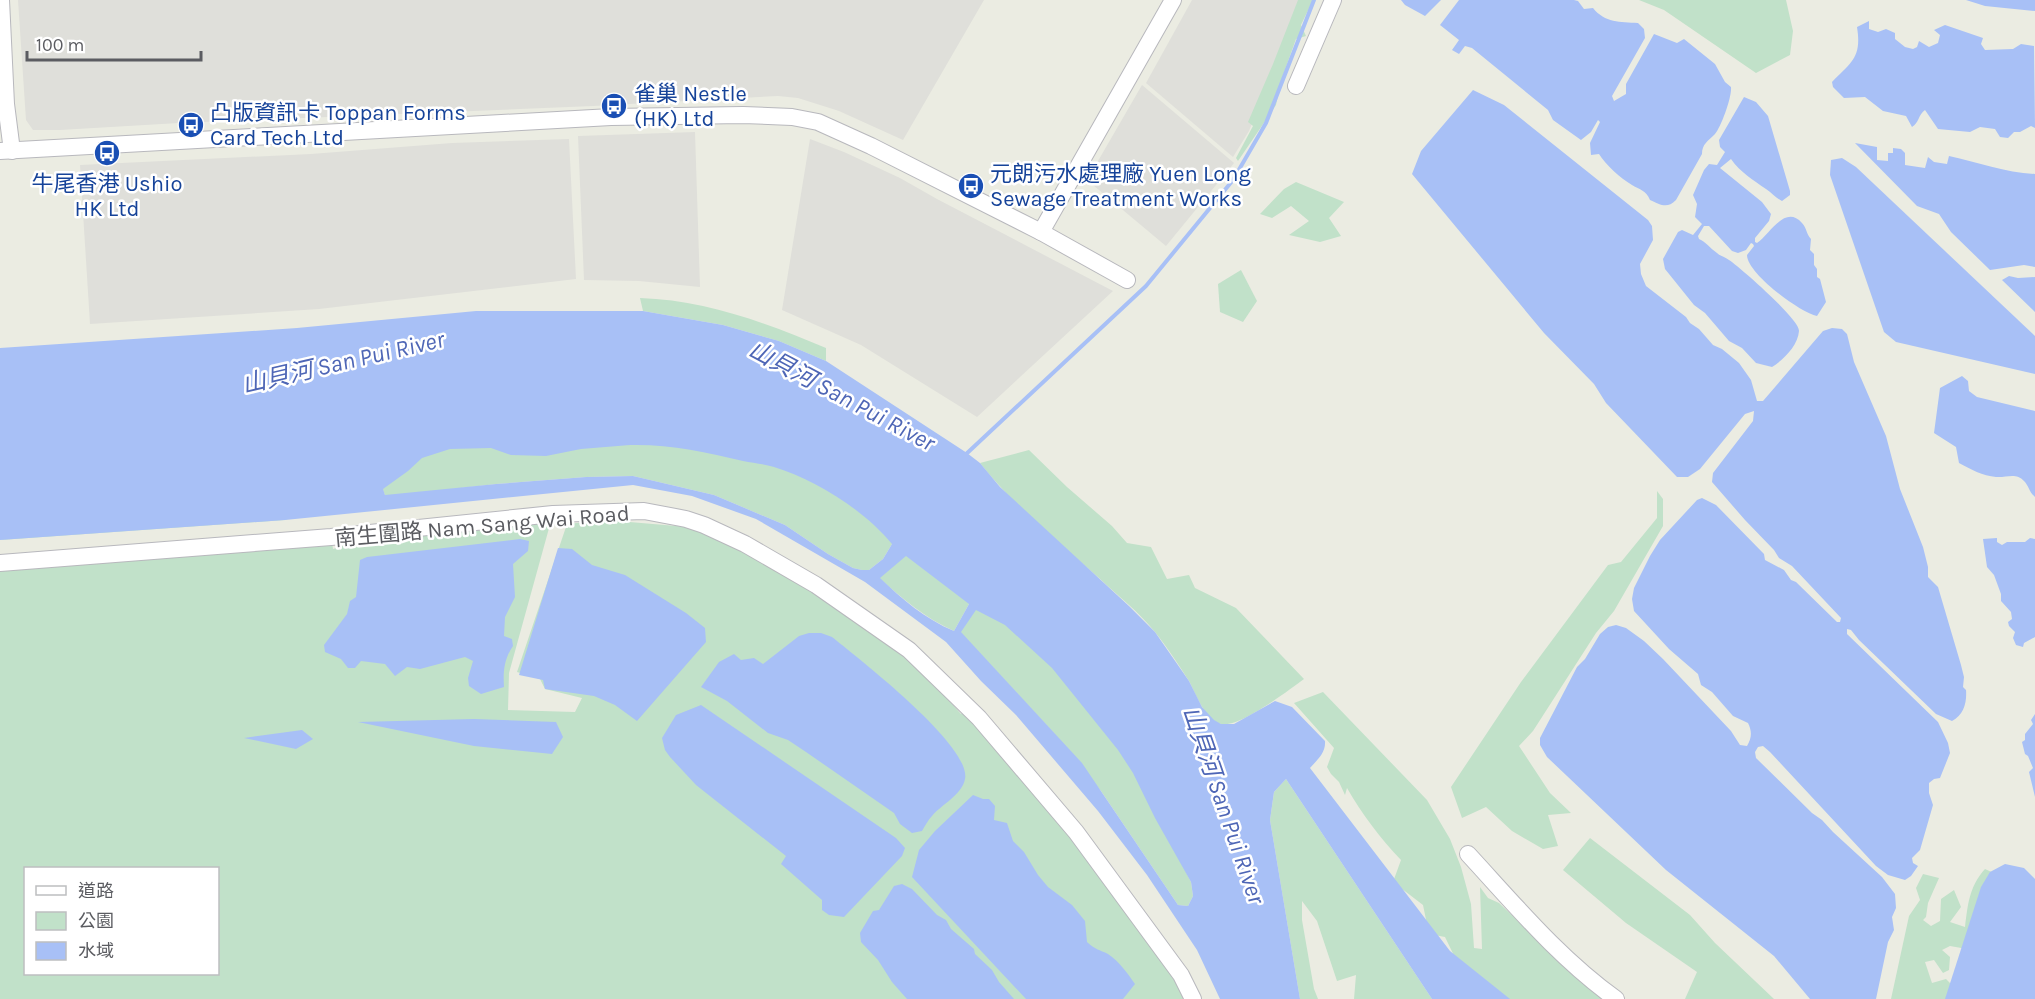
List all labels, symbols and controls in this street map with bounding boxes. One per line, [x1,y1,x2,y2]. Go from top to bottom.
scale bar [27,24,201,62]
text: 100 m [36,34,84,56]
place label: 雀巢 Nestle (HK) Ltd [634,81,747,132]
bus stop icon: 雀巢 Nestle (HK) Ltd [599,91,629,121]
place label: 凸版資訊卡 Toppan Forms Card Tech Ltd [210,100,466,151]
bus stop icon: 凸版資訊卡 Toppan Forms Card Tech Ltd [176,110,206,140]
bus stop icon: 牛尾香港 Ushio HK Ltd [92,138,122,168]
place label: 元朗污水處理廠 Yuen Long Sewage Treatment Works [990,161,1252,212]
place label: 牛尾香港 Ushio HK Ltd [31,171,183,222]
bus stop icon: 元朗污水處理廠 Yuen Long Sewage Treatment Works [956,171,986,201]
water label: 山貝河 San Pui River [239,325,448,399]
water label: 山貝河 San Pui River [744,335,941,457]
street label: 南生圍路 Nam Sang Wai Road [334,500,631,552]
water label: 山貝河 San Pui River [1177,703,1271,908]
legend [24,867,219,975]
text: 道路 [78,880,114,902]
text: 公園 [78,910,114,932]
text: 水域 [78,940,114,962]

